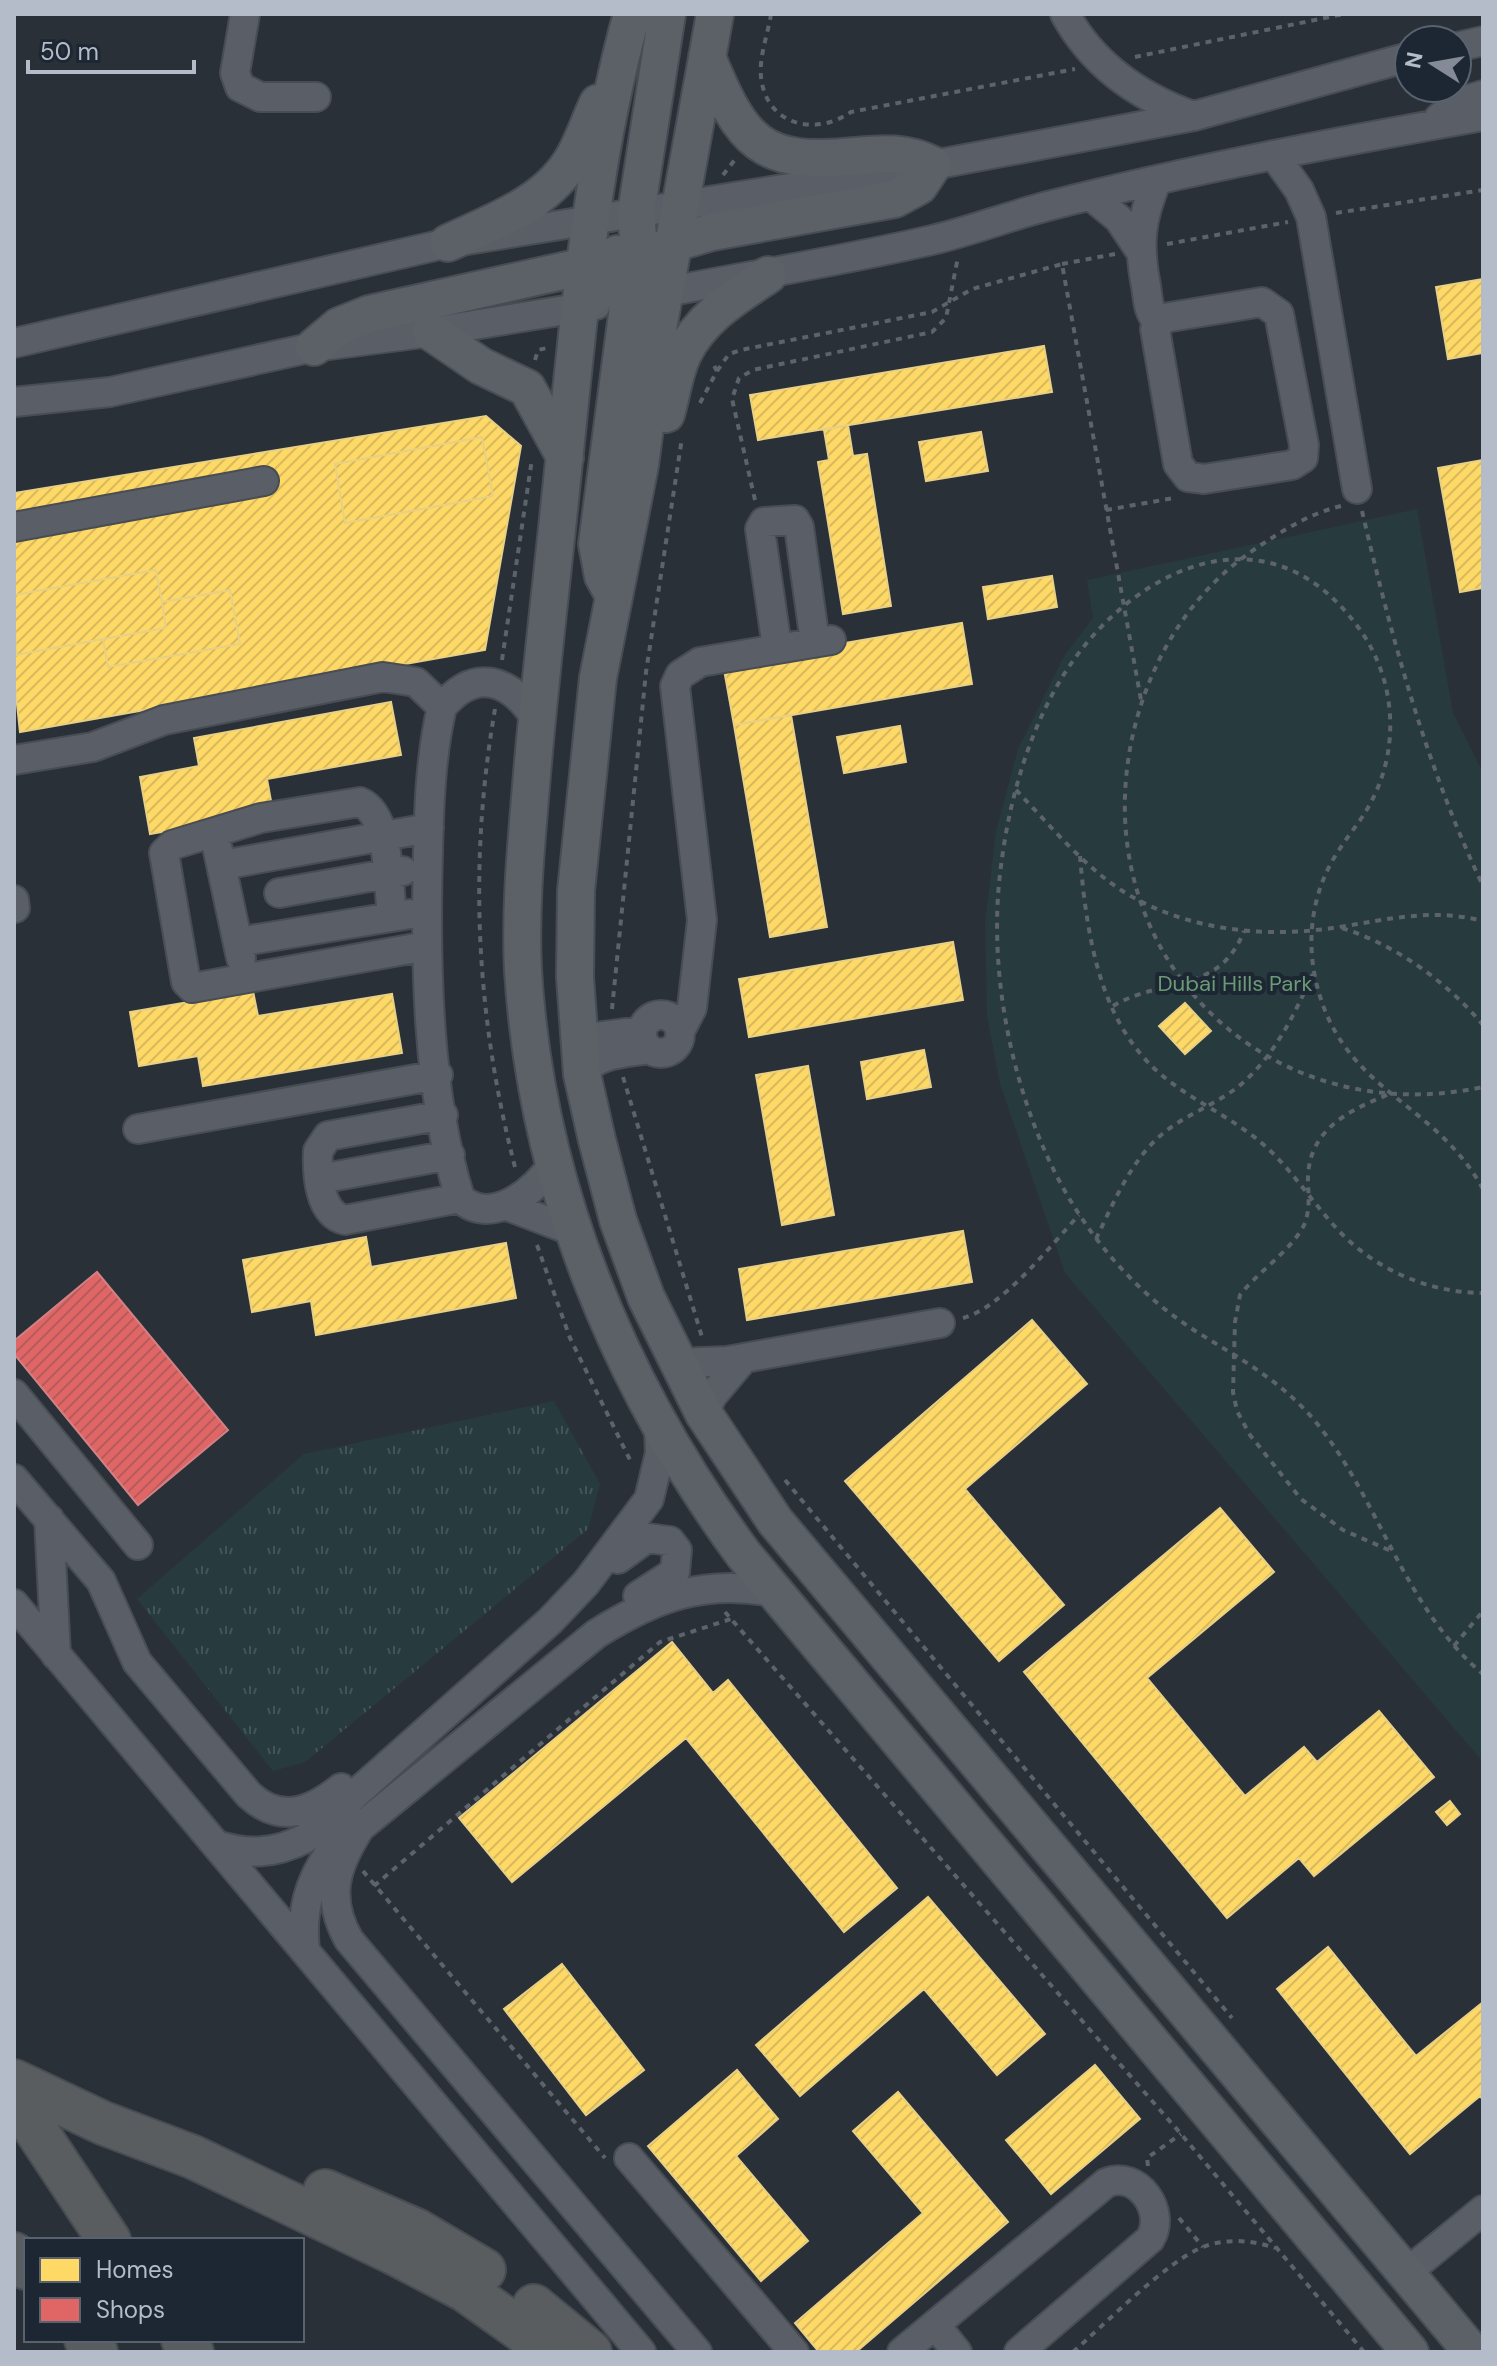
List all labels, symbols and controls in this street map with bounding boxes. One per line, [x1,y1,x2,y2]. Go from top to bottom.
scale bar [28,24,194,74]
north arrow [1393,24,1473,104]
text: 50 m [40,36,99,67]
text: N [1398,50,1430,71]
park label: Dubai Hills Park [1157,969,1313,998]
legend [24,2238,304,2342]
text: Homes [96,2254,174,2285]
text: Shops [96,2294,165,2325]

